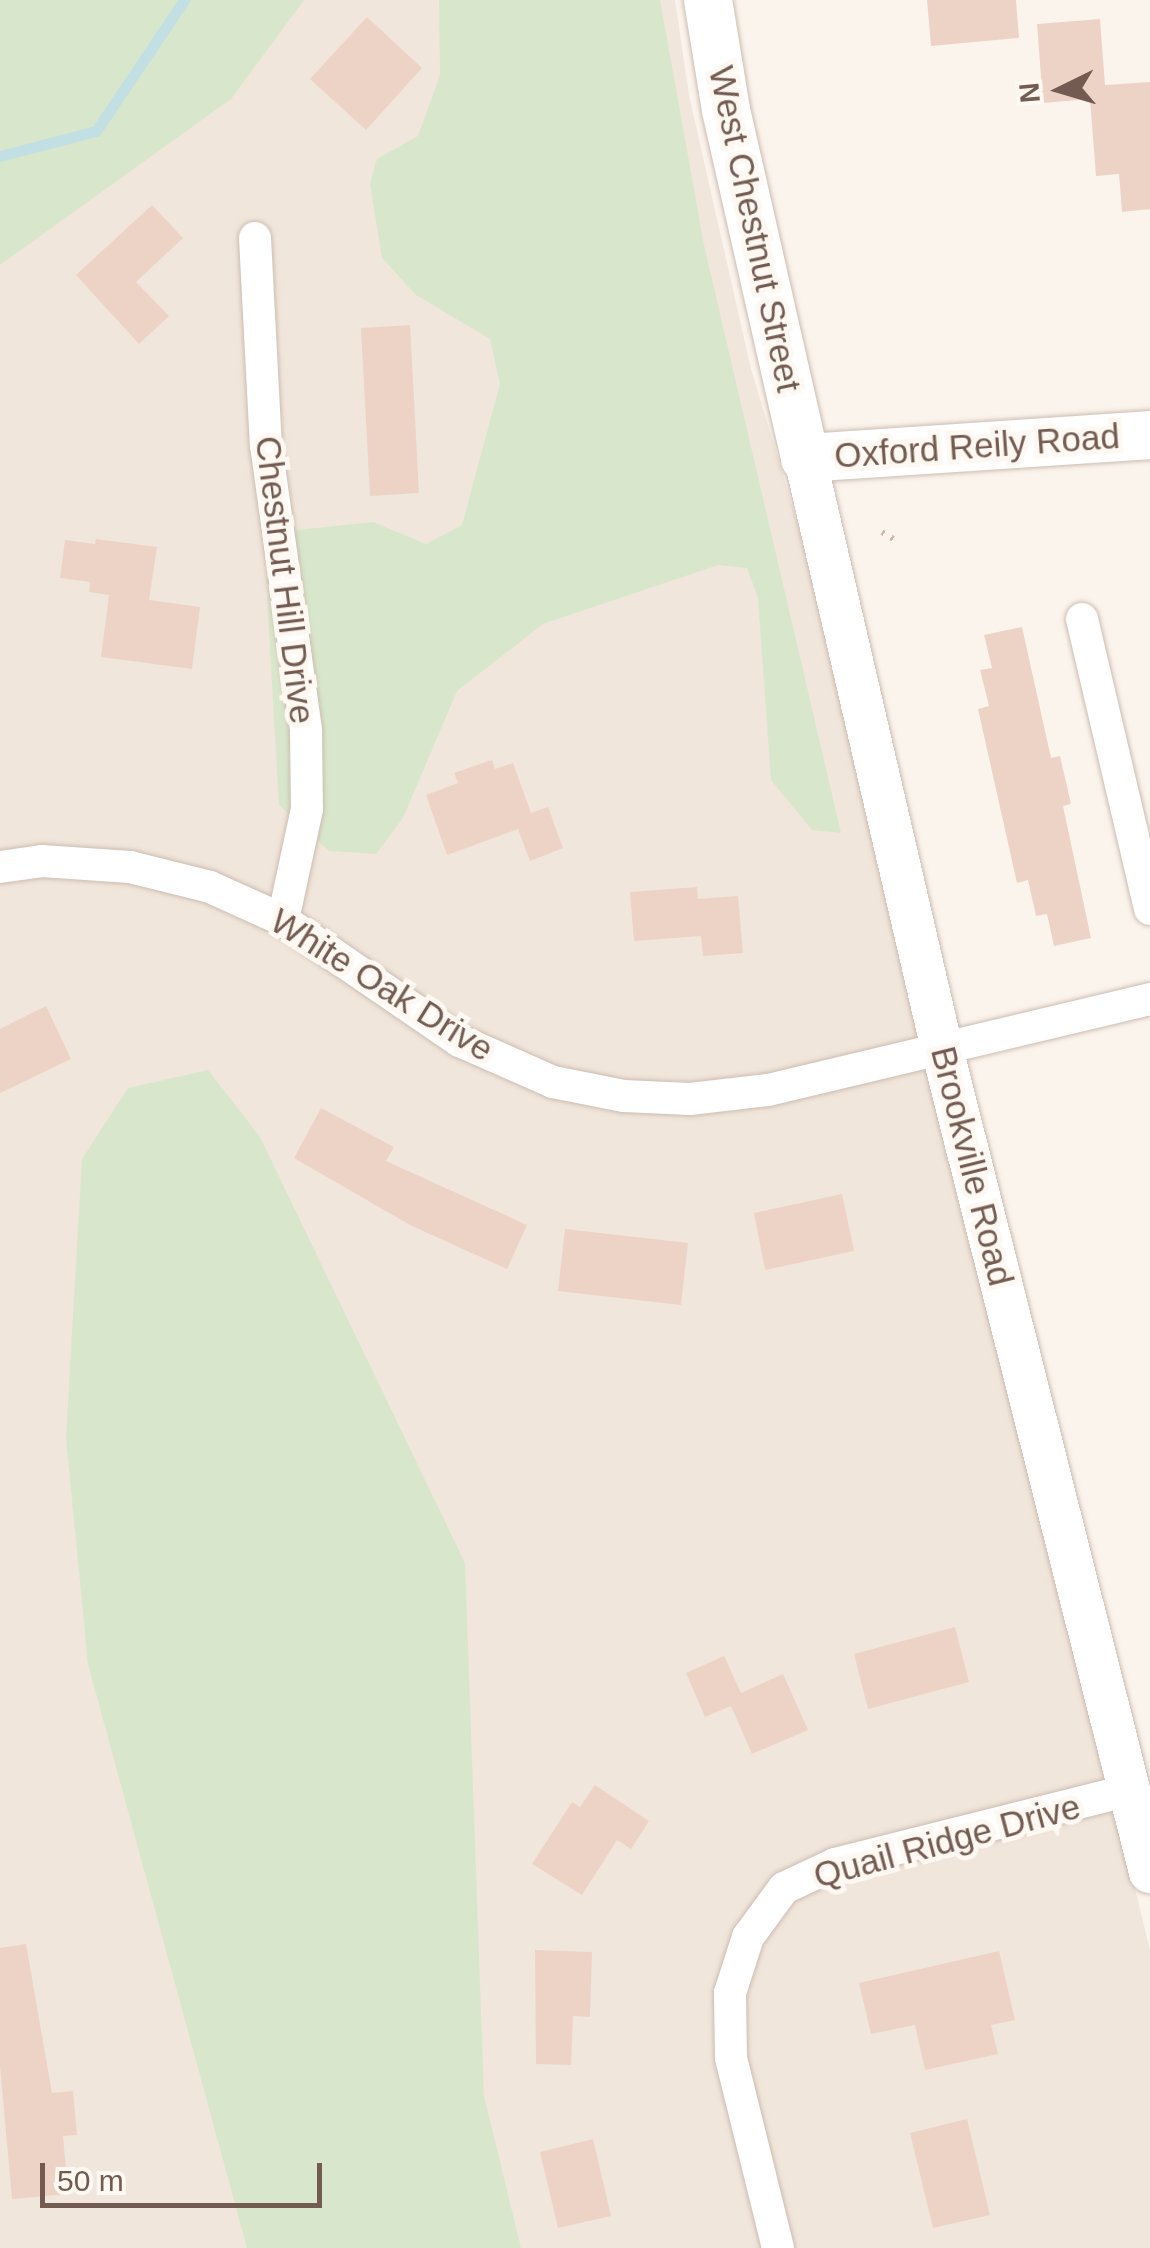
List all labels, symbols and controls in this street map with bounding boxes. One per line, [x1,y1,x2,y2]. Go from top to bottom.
north arrow [1010,40,1110,140]
street label: West Chestnut Street [700,62,810,396]
text: N [1013,81,1046,104]
street label: Oxford Reily Road [833,415,1121,477]
street label: Chestnut Hill Drive [246,434,324,726]
street label: White Oak Drive [263,900,501,1070]
street label: Brookville Road [922,1042,1022,1290]
street label: Quail Ridge Drive [809,1785,1085,1897]
scale bar [45,2143,328,2205]
text: 50 m [57,2164,124,2197]

